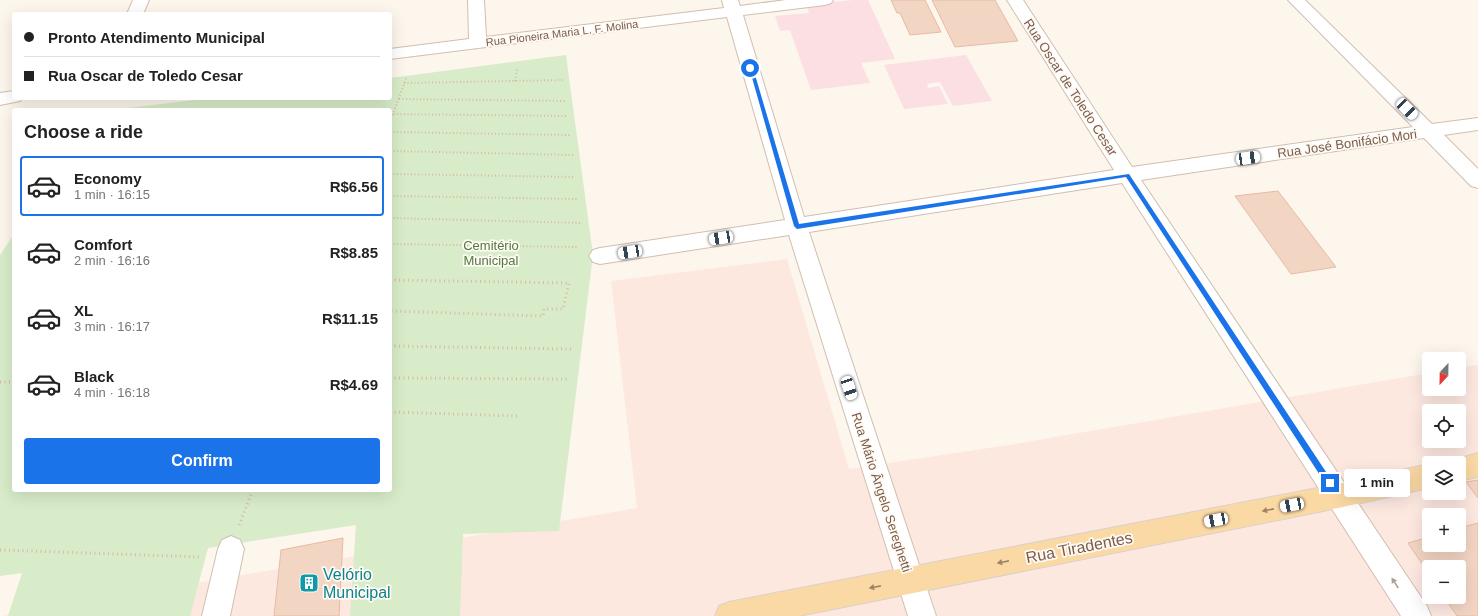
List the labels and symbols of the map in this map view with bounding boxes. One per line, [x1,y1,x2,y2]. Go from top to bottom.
street label: Rua Oscar de Toledo Cesar [1021,16,1121,159]
street label: Rua Pioneira Maria L. F. Molina [485,18,640,48]
route start [741,59,759,77]
car [1394,96,1420,122]
street label: Rua José Bonifácio Mori [1276,126,1418,161]
car [1235,150,1261,166]
car [708,230,734,246]
park label: Cemitério Municipal [463,238,519,268]
car [617,244,643,260]
north arrow [1422,352,1466,396]
car [840,375,858,401]
street label: Rua Mário Ângelo Sereghetti [849,410,914,574]
callout: 1 min [1344,469,1410,497]
route end [1321,474,1339,492]
car [1279,497,1305,513]
one-way arrow [1261,507,1274,513]
car [1203,512,1229,528]
street label: Rua Tiradentes [1024,529,1134,566]
one-way arrow [996,559,1009,565]
place label: Velório Municipal [323,566,391,601]
building icon: Velório Municipal [298,572,320,594]
one-way arrow [1392,578,1399,589]
one-way arrow [869,584,881,590]

